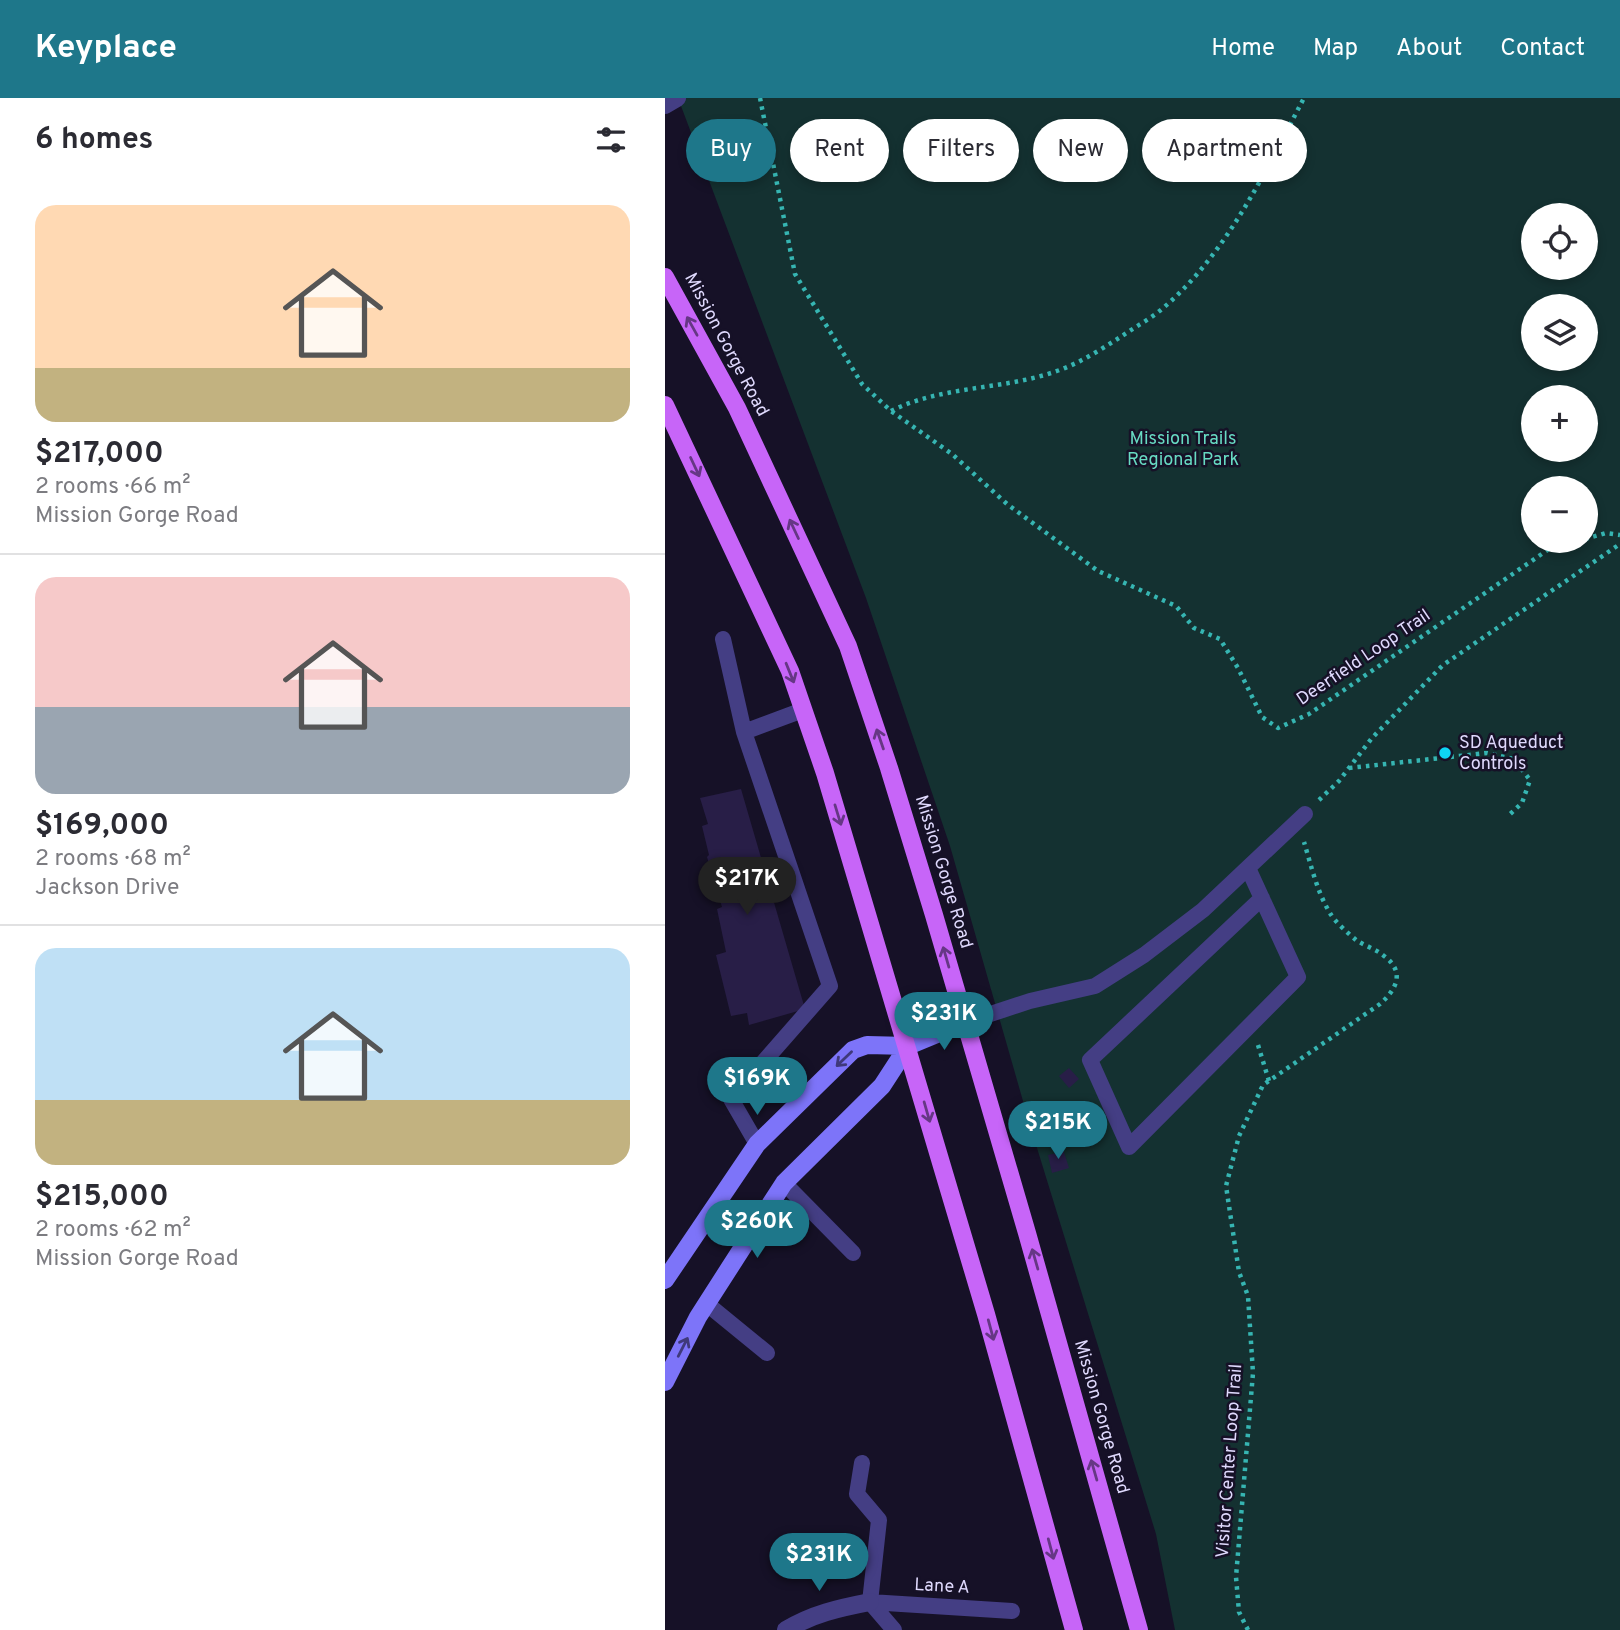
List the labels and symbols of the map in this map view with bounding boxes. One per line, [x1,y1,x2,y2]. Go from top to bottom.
street label: Mission Gorge Road [678,269,774,421]
one-way arrow [685,316,698,337]
park label: Mission Trails Regional Park [1127,428,1239,472]
one-way arrow [689,456,702,477]
one-way arrow [786,519,800,540]
street label: Deerfield Loop Trail [1293,605,1435,711]
one-way arrow [784,662,797,684]
one-way arrow [873,729,885,751]
place label: SD Aqueduct Controls [1459,732,1564,776]
marker: SD Aqueduct Controls [1437,745,1453,761]
street label: Mission Gorge Road [909,792,977,952]
one-way arrow [833,804,846,826]
pin: $217K [698,858,796,917]
one-way arrow [939,946,952,968]
pin: $231K [895,992,993,1052]
one-way arrow [836,1050,853,1067]
pin: $169K [708,1058,806,1117]
one-way arrow [922,1101,935,1123]
pin: $215K [1009,1102,1107,1161]
pin: $260K [708,1200,806,1260]
one-way arrow [1027,1248,1040,1270]
one-way arrow [985,1318,998,1341]
one-way arrow [676,1337,690,1358]
street label: Mission Gorge Road [1068,1337,1134,1497]
street label: Visitor Center Loop Trail [1212,1363,1248,1559]
one-way arrow [1087,1459,1100,1482]
pin: $231K [770,1534,868,1593]
one-way arrow [1046,1538,1059,1560]
street label: Lane A [914,1574,970,1600]

